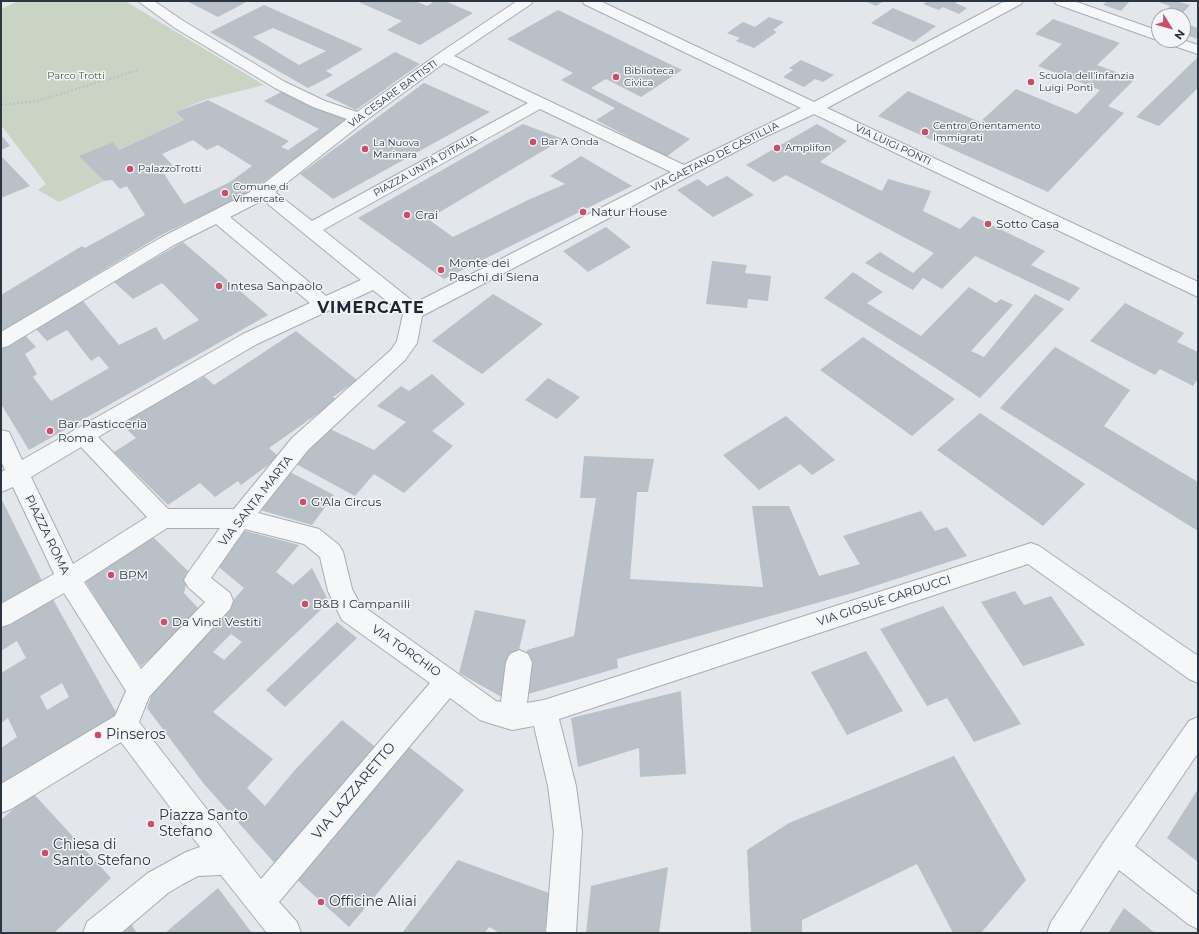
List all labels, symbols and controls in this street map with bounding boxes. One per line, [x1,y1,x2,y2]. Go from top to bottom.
north arrow [1151,8,1191,48]
text: N [1172,27,1188,42]
street label: VIA CESARE BATTISTI [346,58,440,130]
place label: Biblioteca Civica [624,65,674,88]
park label: Parco Trotti [47,70,105,82]
place label: Scuola dell'infanzia Luigi Ponti [1039,70,1134,94]
marker: Biblioteca Civica [611,72,621,82]
marker: Scuola dell'infanzia Luigi Ponti [1026,77,1036,87]
street label: VIA GAETANO DE CASTILLIA [649,120,781,194]
place label: Centro Orientamento Immigrati [933,120,1041,144]
street label: VIA LUIGI PONTI [853,122,933,168]
marker: Centro Orientamento Immigrati [920,127,930,137]
street label: PIAZZA UNITÀ D'ITALIA [371,133,479,199]
place label: Bar A Onda [541,136,599,148]
place label: La Nuova Marinara [373,137,420,160]
marker: Bar A Onda [528,137,538,147]
place label: Amplifon [785,142,831,154]
marker: Amplifon [772,143,782,153]
marker: La Nuova Marinara [360,144,370,154]
place label: PalazzoTrotti [138,163,202,175]
marker: PalazzoTrotti [125,164,135,174]
place label: Comune di Vimercate [233,181,288,204]
marker: Comune di Vimercate [220,188,230,198]
place label: Natur House [591,205,667,219]
marker: Natur House [578,207,588,217]
place label: Crai [415,208,438,222]
marker: Crai [402,210,412,220]
place label: Sotto Casa [996,217,1059,231]
marker: Sotto Casa [983,219,993,229]
place label: Monte dei Paschi di Siena [449,256,539,284]
marker: Monte dei Paschi di Siena [436,265,446,275]
place label: Intesa Sanpaolo [227,279,323,293]
marker: Intesa Sanpaolo [214,281,224,291]
district label: VIMERCATE [317,298,425,318]
place label: Bar Pasticceria Roma [58,417,147,445]
marker: Bar Pasticceria Roma [45,426,55,436]
street label: VIA SANTA MARTA [216,453,296,549]
street label: PIAZZA ROMA [21,493,73,577]
place label: G'Ala Circus [311,495,381,509]
marker: G'Ala Circus [298,497,308,507]
place label: BPM [119,568,148,582]
marker: BPM [106,570,116,580]
street label: VIA GIOSUÈ CARDUCCI [815,573,953,629]
place label: B&B I Campanili [313,597,410,611]
marker: B&B I Campanili [300,599,310,609]
place label: Da Vinci Vestiti [172,615,262,629]
marker: Da Vinci Vestiti [159,617,169,627]
street label: VIA TORCHIO [369,622,443,680]
place label: Pinseros [106,727,166,743]
marker: Pinseros [93,730,103,740]
street label: VIA LAZZARETTO [309,739,399,843]
place label: Piazza Santo Stefano [159,808,248,840]
marker: Piazza Santo Stefano [146,819,156,829]
place label: Chiesa di Santo Stefano [53,837,151,870]
marker: Chiesa di Santo Stefano [40,848,50,858]
place label: Officine Aliai [329,894,417,910]
marker: Officine Aliai [316,897,326,907]

